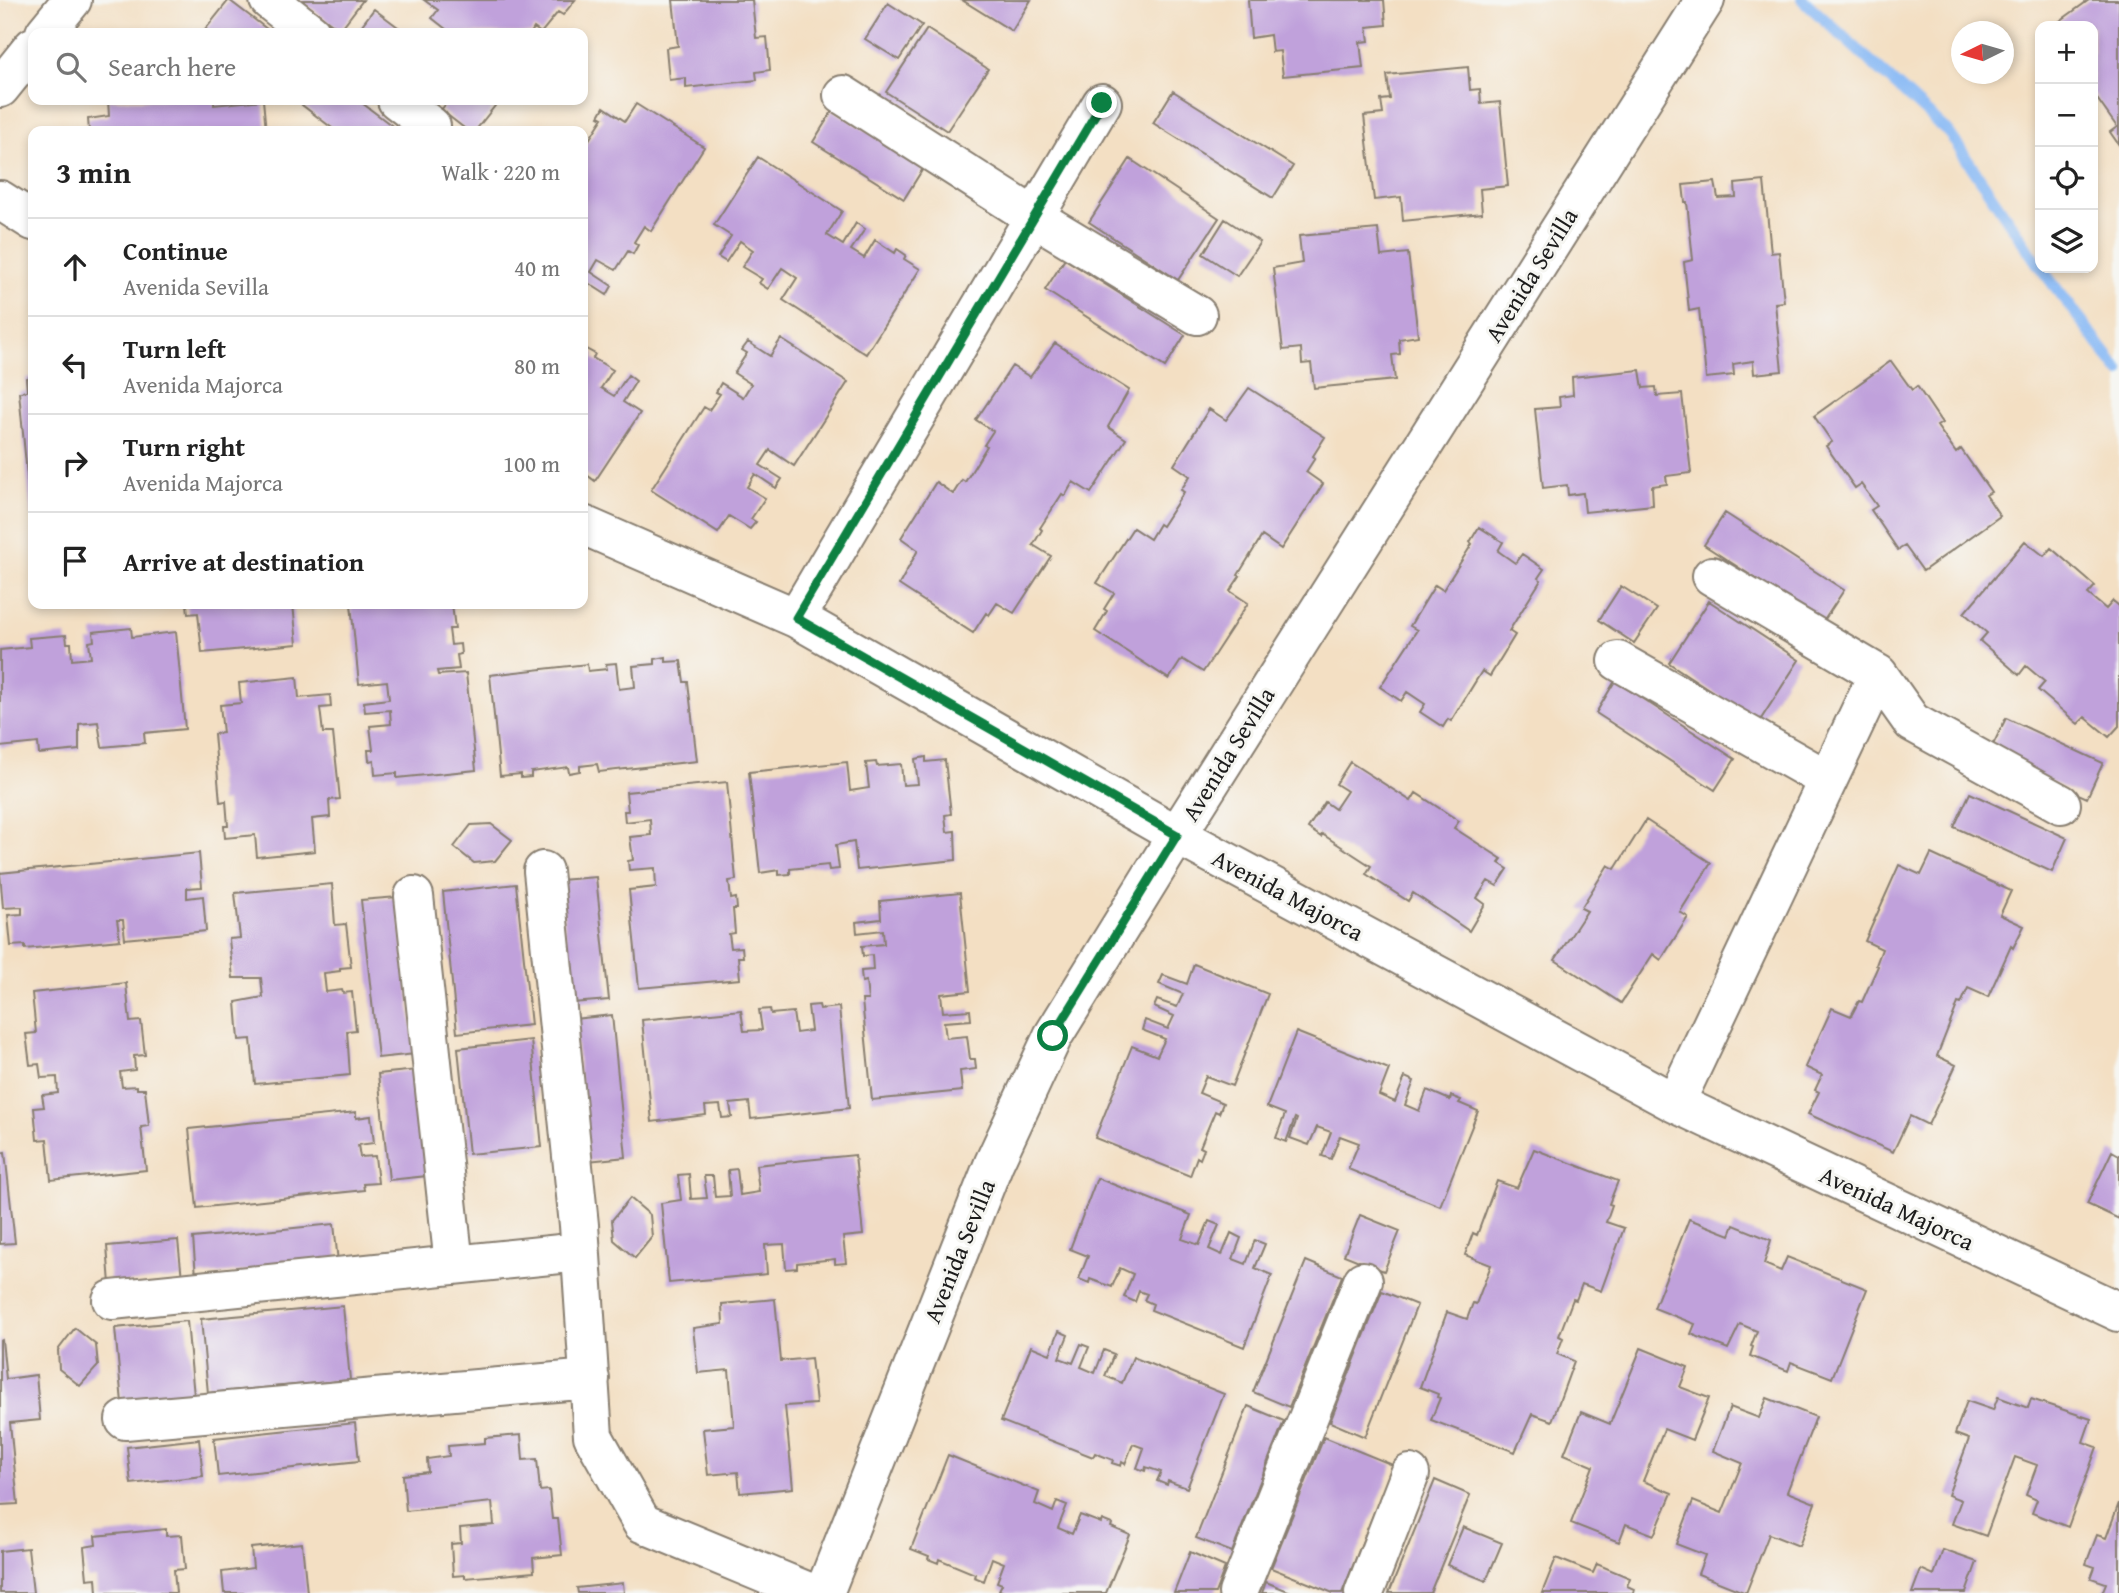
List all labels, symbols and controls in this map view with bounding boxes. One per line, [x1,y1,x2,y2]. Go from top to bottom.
north arrow [1951,21,2014,84]
map controls [2035,21,2098,273]
button: + [2035,21,2098,84]
search box [28,28,588,105]
text: Search here [108,47,236,86]
icon: search [52,48,90,86]
button: − [2035,84,2098,147]
route end [1086,87,1117,118]
button: locate [2035,147,2098,210]
text: 3 min [56,150,131,194]
text: Walk · 220 m [441,155,560,188]
street label: Avenida Sevilla [1476,201,1587,349]
button: layers [2035,210,2098,273]
text: Continue [123,231,228,270]
icon: ahead [56,248,94,286]
text: 40 m [514,251,560,284]
text: Avenida Sevilla [123,270,269,303]
text: Turn left [123,329,226,368]
icon: left [56,346,94,384]
text: 80 m [514,349,560,382]
text: Avenida Majorca [123,368,283,401]
text: Turn right [123,427,245,466]
icon: right [56,444,94,482]
text: 100 m [503,447,560,480]
text: Avenida Majorca [123,466,283,499]
icon: arrive [56,542,94,580]
text: Arrive at destination [123,542,364,581]
street label: Avenida Sevilla [1173,680,1284,828]
street label: Avenida Majorca [1206,840,1370,950]
route start [1037,1020,1068,1051]
street label: Avenida Majorca [1814,1157,1981,1259]
street label: Avenida Sevilla [914,1173,1004,1328]

